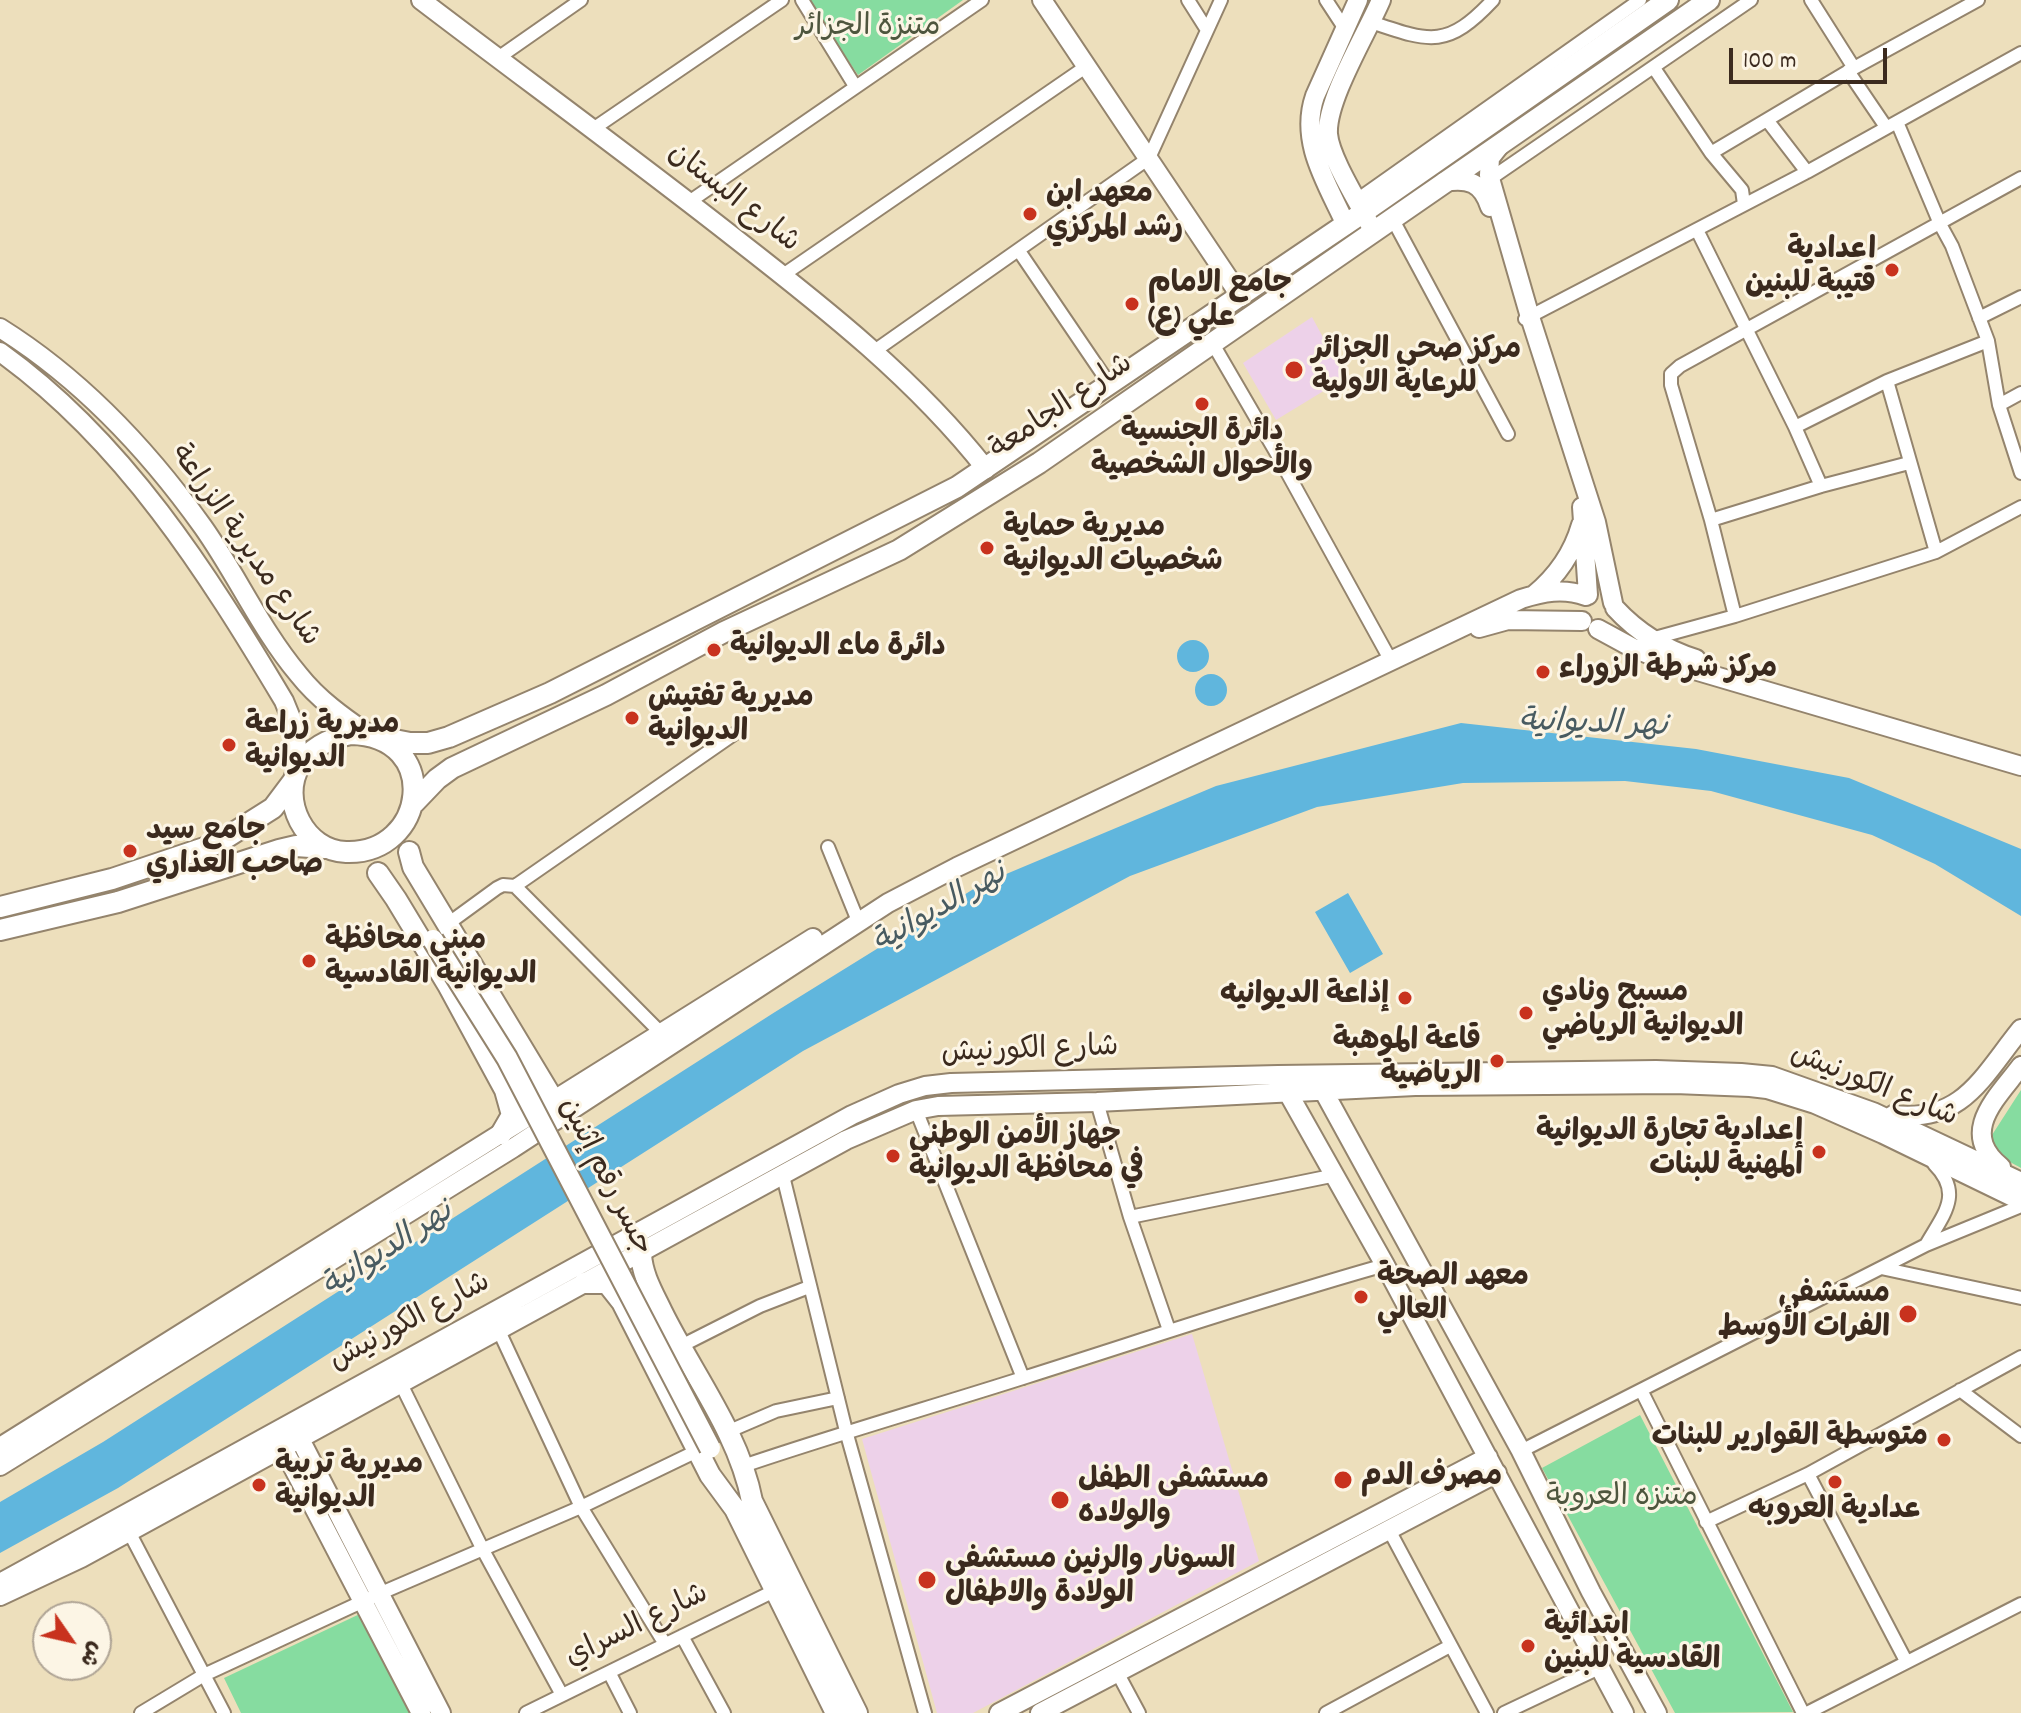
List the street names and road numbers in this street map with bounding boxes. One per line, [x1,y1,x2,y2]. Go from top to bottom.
street label: شارع البستان [659,137,805,263]
street label: شارع الجامعة [985,348,1141,470]
street label: شارع مديرية الزراعة [160,439,326,655]
street label: شارع الكورنيش [941,1032,1119,1074]
street label: شارع الكورنيش [1784,1038,1962,1138]
street label: جسر رقم إثنين [548,1093,658,1263]
street label: شارع الكورنيش [324,1267,498,1381]
street label: شارع السراي [561,1578,715,1678]

